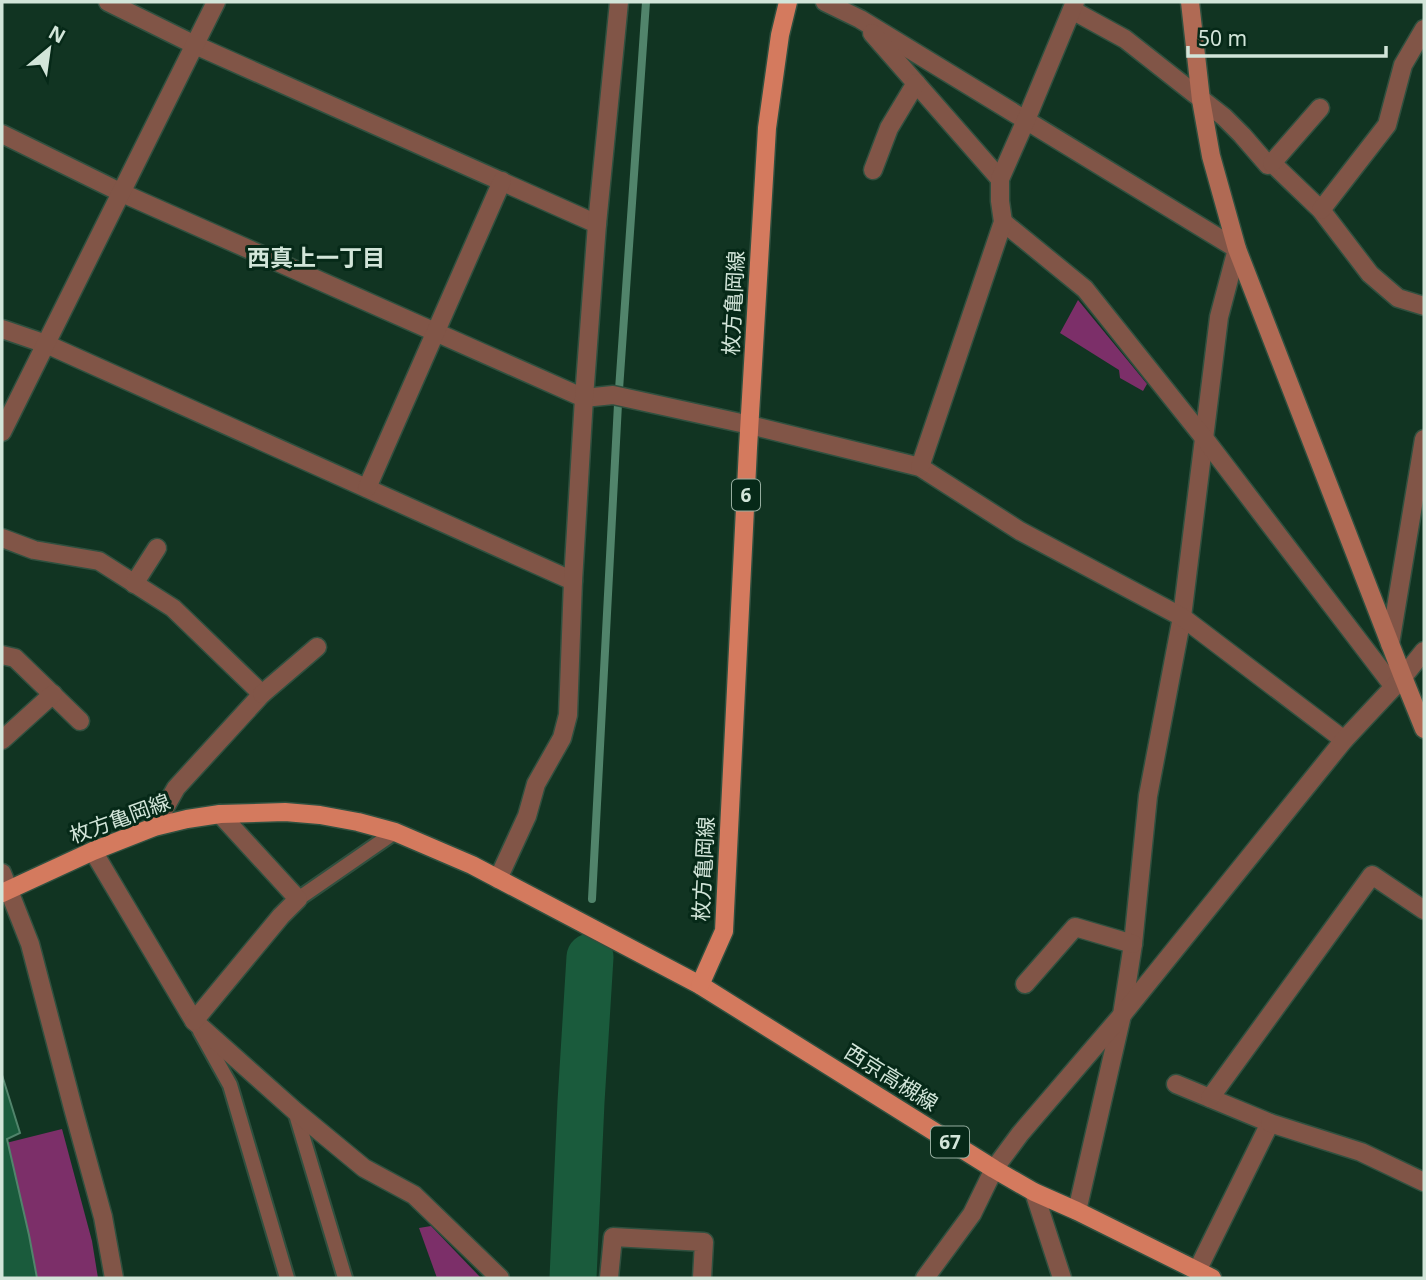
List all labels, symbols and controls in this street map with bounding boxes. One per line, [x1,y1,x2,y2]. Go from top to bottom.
north arrow [14,14,84,84]
scale bar [1188,14,1386,58]
text: N [44,19,70,49]
text: 50 m [1198,24,1247,52]
district label: 西真上一丁目 [247,241,385,273]
street label: 枚方亀岡線 [716,250,750,356]
road number: 6 [732,480,760,510]
street label: 枚方亀岡線 [66,787,174,849]
street label: 枚方亀岡線 [686,816,720,922]
street label: 西京高槻線 [840,1037,943,1117]
road number: 67 [931,1126,969,1158]

